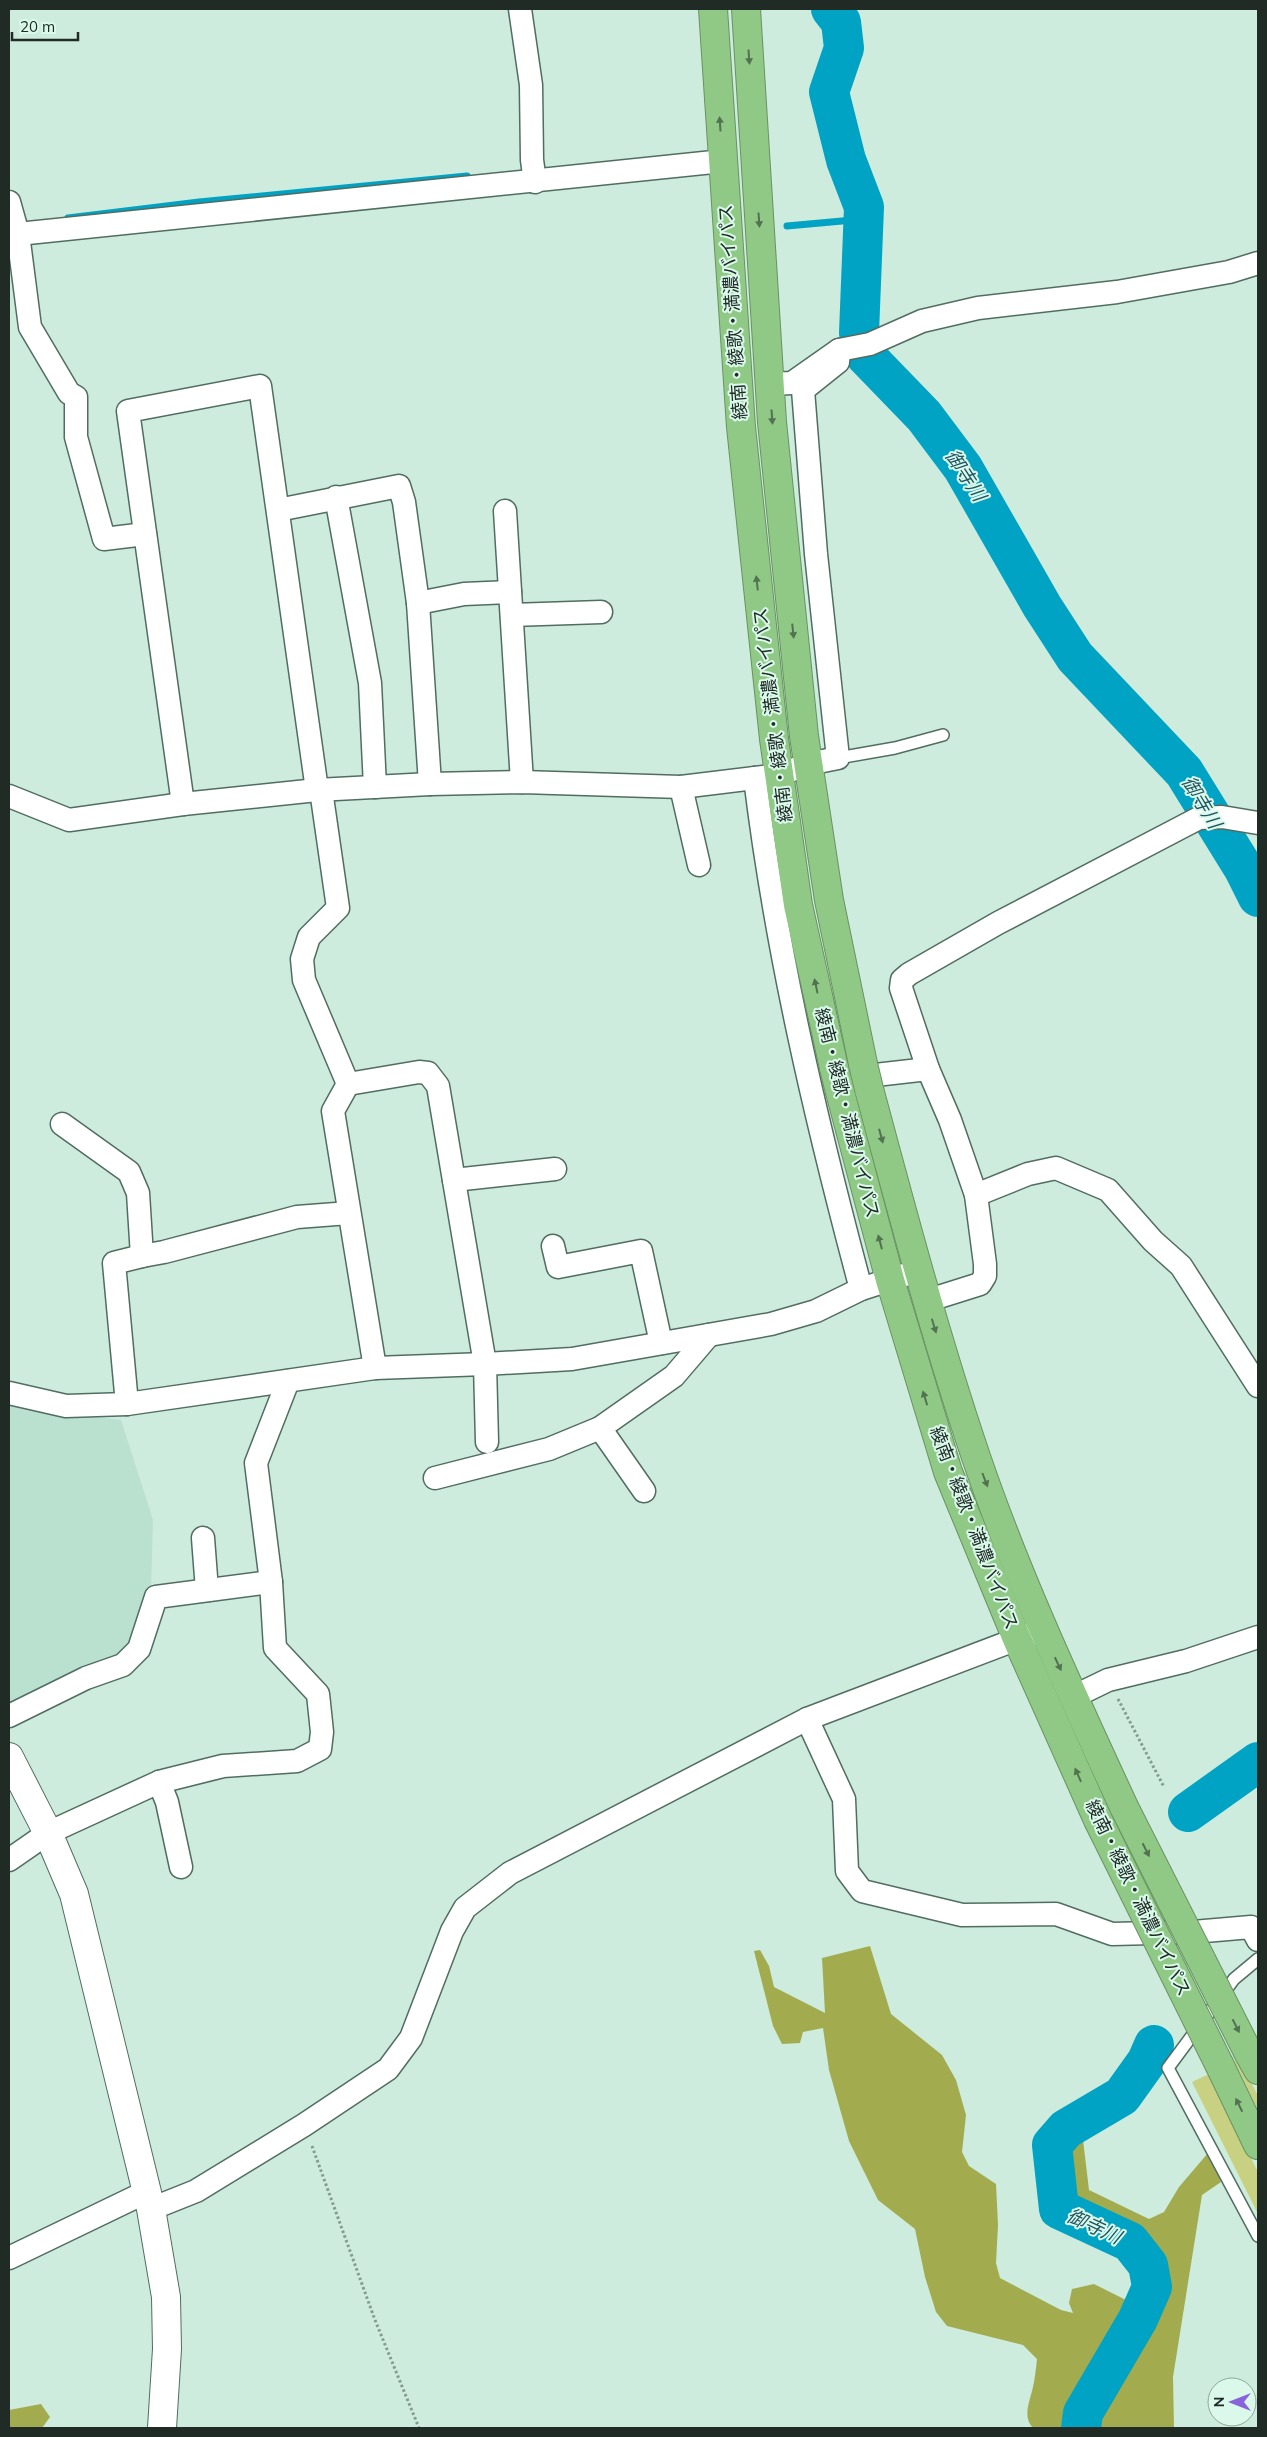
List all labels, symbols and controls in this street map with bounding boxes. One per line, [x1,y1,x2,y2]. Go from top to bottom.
scale bar [12,10,79,42]
text: 20 m [20,17,55,36]
one-way arrow [745,50,753,66]
one-way arrow [716,116,724,132]
street label: 綾南・綾歌・満濃バイパス [714,204,751,420]
one-way arrow [756,212,764,228]
one-way arrow [768,409,776,425]
water label: 御寺川 [940,445,993,507]
one-way arrow [753,575,761,591]
street label: 綾南・綾歌・満濃バイパス [748,607,797,823]
one-way arrow [790,623,798,639]
water label: 御寺川 [1177,771,1228,834]
one-way arrow [812,978,820,993]
street label: 綾南・綾歌・満濃バイパス [810,1005,885,1220]
one-way arrow [878,1128,886,1143]
one-way arrow [875,1235,883,1250]
one-way arrow [930,1319,938,1334]
one-way arrow [921,1390,929,1405]
street label: 綾南・綾歌・満濃バイパス [925,1423,1024,1633]
one-way arrow [981,1473,989,1488]
one-way arrow [1054,1657,1062,1671]
one-way arrow [1074,1768,1082,1782]
street label: 綾南・綾歌・満濃バイパス [1081,1796,1196,2000]
one-way arrow [1142,1843,1150,1857]
one-way arrow [1232,2019,1240,2034]
one-way arrow [1235,2098,1243,2113]
water label: 御寺川 [1063,2203,1127,2250]
north arrow [1207,2377,1257,2427]
text: N [1210,2397,1228,2407]

